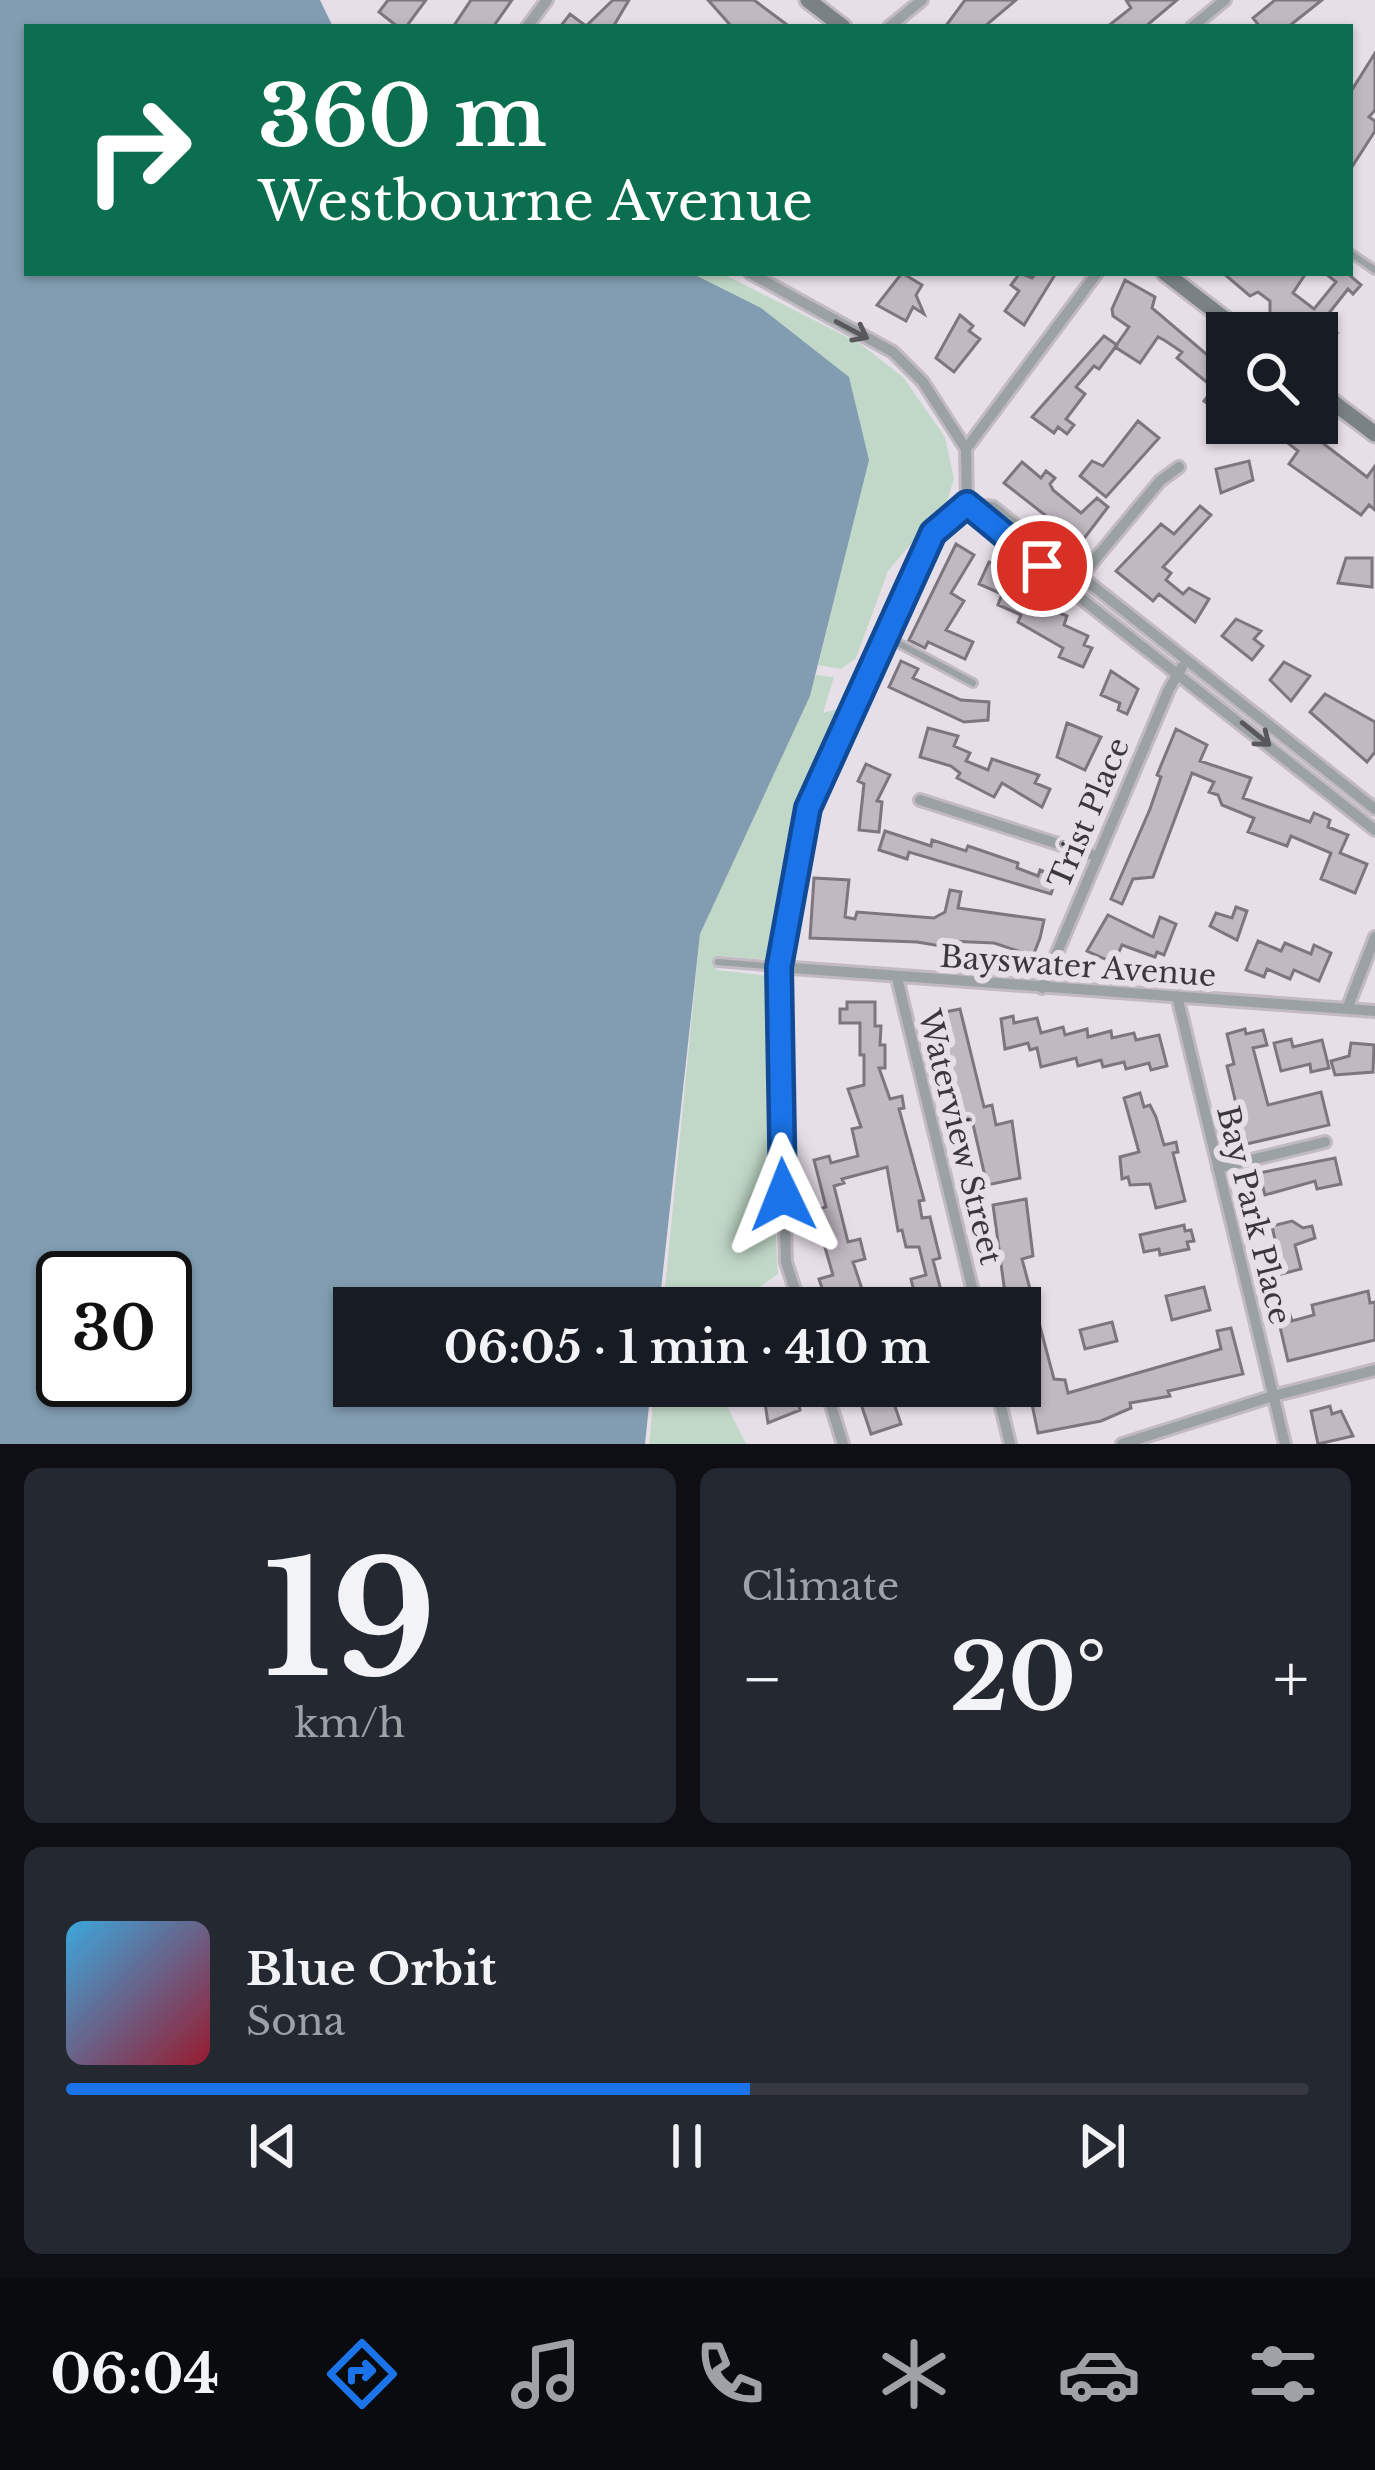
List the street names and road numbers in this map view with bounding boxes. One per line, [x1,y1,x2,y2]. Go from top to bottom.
street label: Trist Place [1041,732,1137,894]
street label: Bayswater Avenue [939,938,1217,994]
street label: Waterview Street [910,1005,1010,1269]
street label: Bay Park Place [1209,1102,1299,1328]

